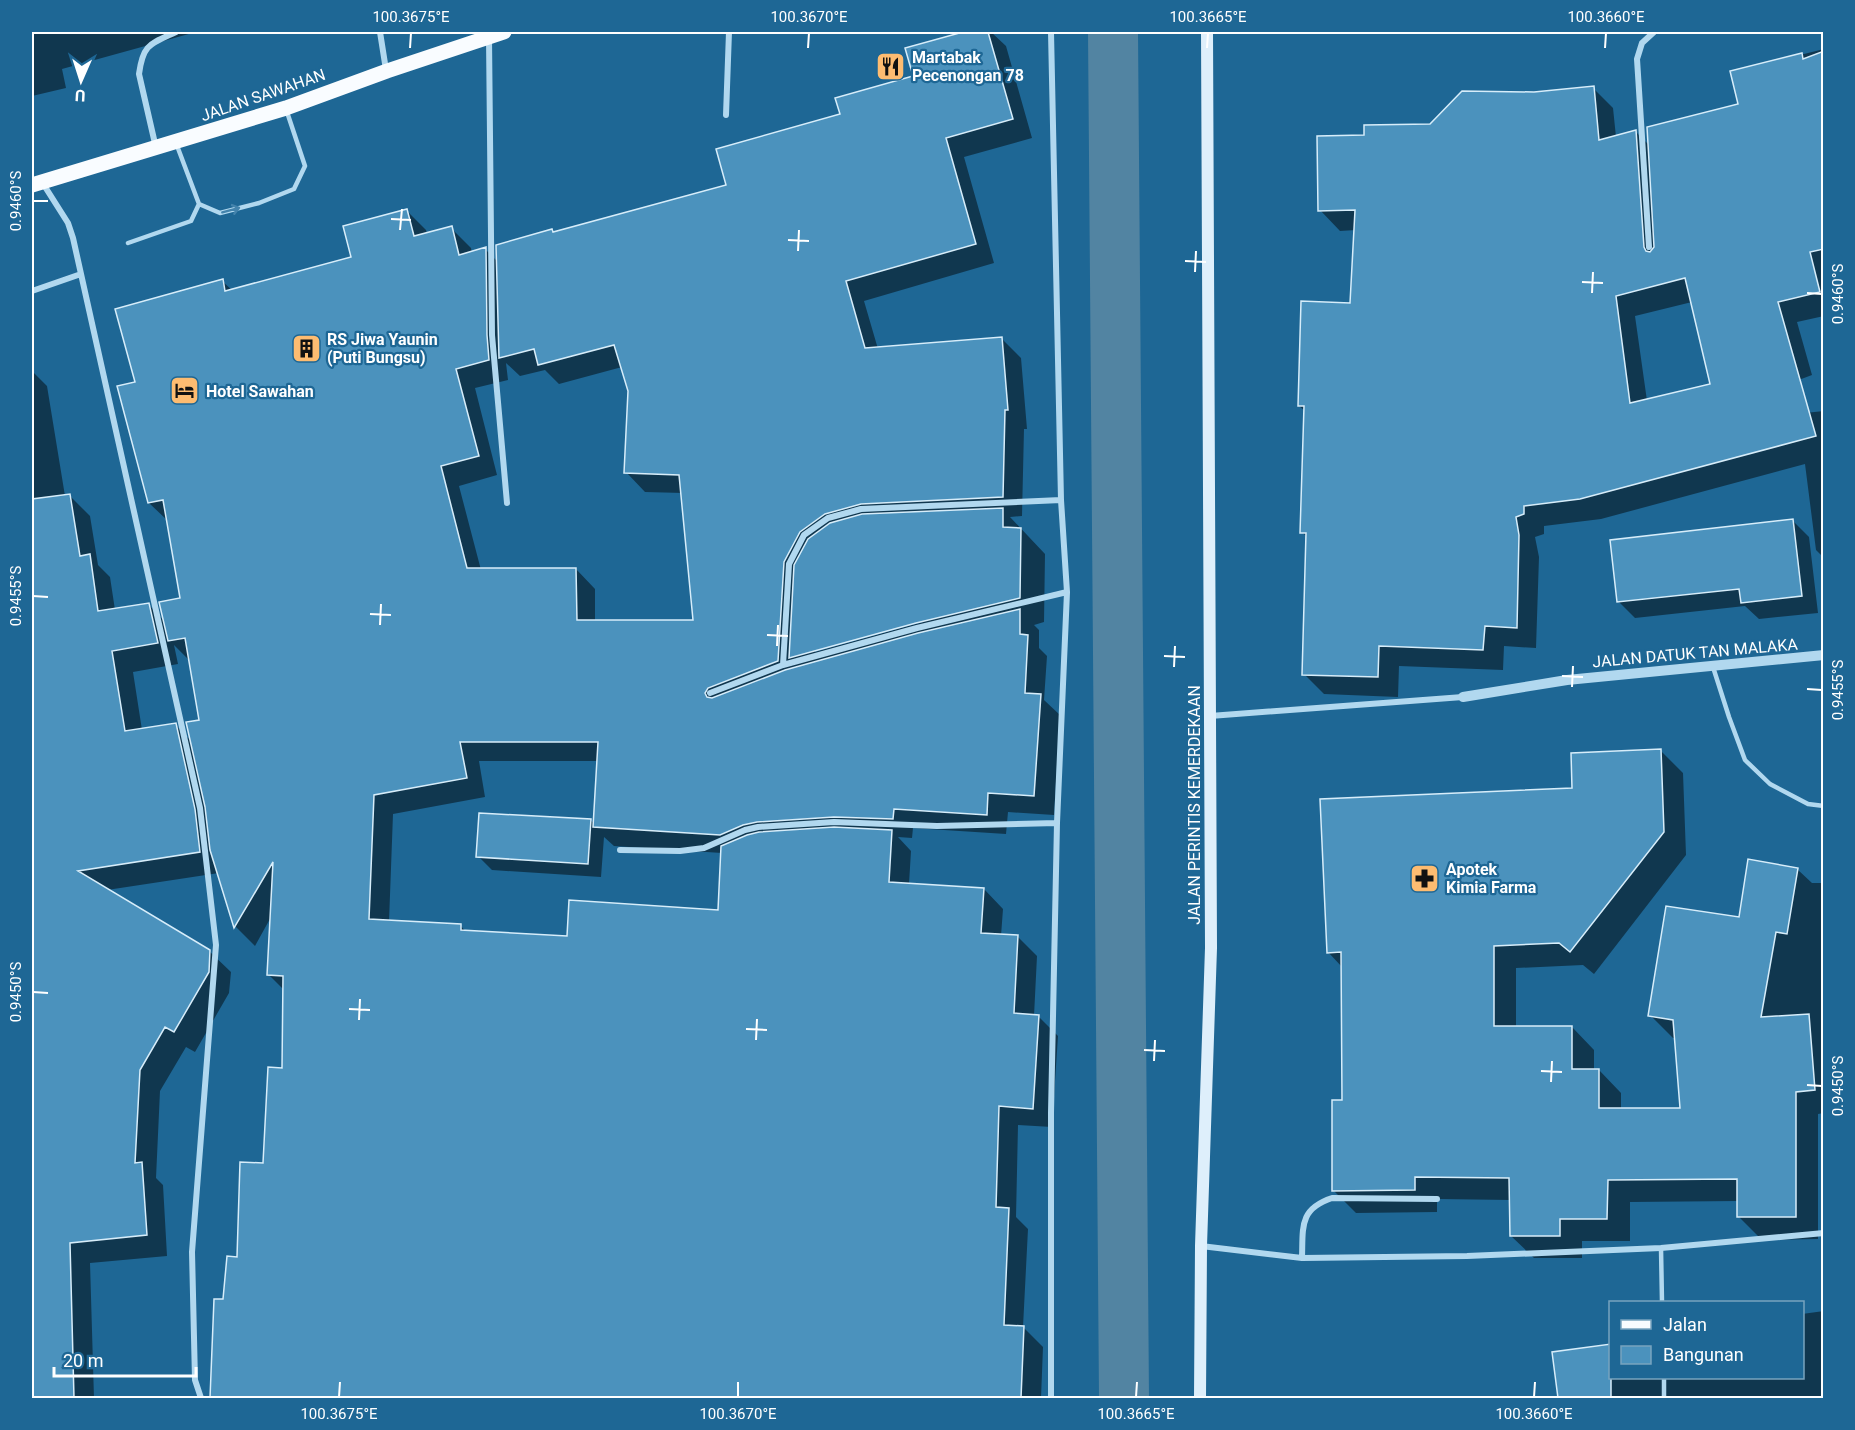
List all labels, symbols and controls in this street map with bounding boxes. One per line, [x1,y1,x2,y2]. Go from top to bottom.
text: 100.3675°E [372,8,450,26]
text: 100.3670°E [770,8,848,26]
text: 100.3665°E [1169,8,1247,26]
text: 100.3660°E [1567,8,1645,26]
place label: Martabak Pecenongan 78 [912,48,1024,85]
restaurant icon: Martabak Pecenongan 78 [875,50,907,82]
north arrow [51,51,111,111]
street label: JALAN SAWAHAN [198,65,328,125]
text: U [74,86,86,105]
text: 0.9460°S [7,171,25,231]
one-way arrow [221,204,240,216]
text: 0.9460°S [1829,264,1847,324]
place label: RS Jiwa Yaunin (Puti Bungsu) [327,330,438,367]
building icon: RS Jiwa Yaunin (Puti Bungsu) [290,332,322,364]
hotel icon: Hotel Sawahan [169,375,201,407]
place label: Hotel Sawahan [206,382,314,401]
text: 0.9455°S [7,566,25,626]
street label: JALAN DATUK TAN MALAKA [1592,635,1799,671]
text: 0.9455°S [1829,660,1847,720]
street label: JALAN PERINTIS KEMERDEKAAN [1185,685,1204,925]
place label: Apotek Kimia Farma [1446,860,1537,897]
pharmacy icon: Apotek Kimia Farma [1409,862,1441,894]
text: 0.9450°S [7,962,25,1022]
text: 0.9450°S [1829,1056,1847,1116]
legend [1609,1301,1804,1379]
text: Jalan [1663,1314,1707,1335]
scale bar [54,1340,196,1378]
text: Bangunan [1663,1344,1744,1365]
text: 20 m [63,1350,103,1371]
text: 100.3675°E [300,1405,378,1423]
text: 100.3670°E [699,1405,777,1423]
text: 100.3665°E [1097,1405,1175,1423]
text: 100.3660°E [1495,1405,1573,1423]

